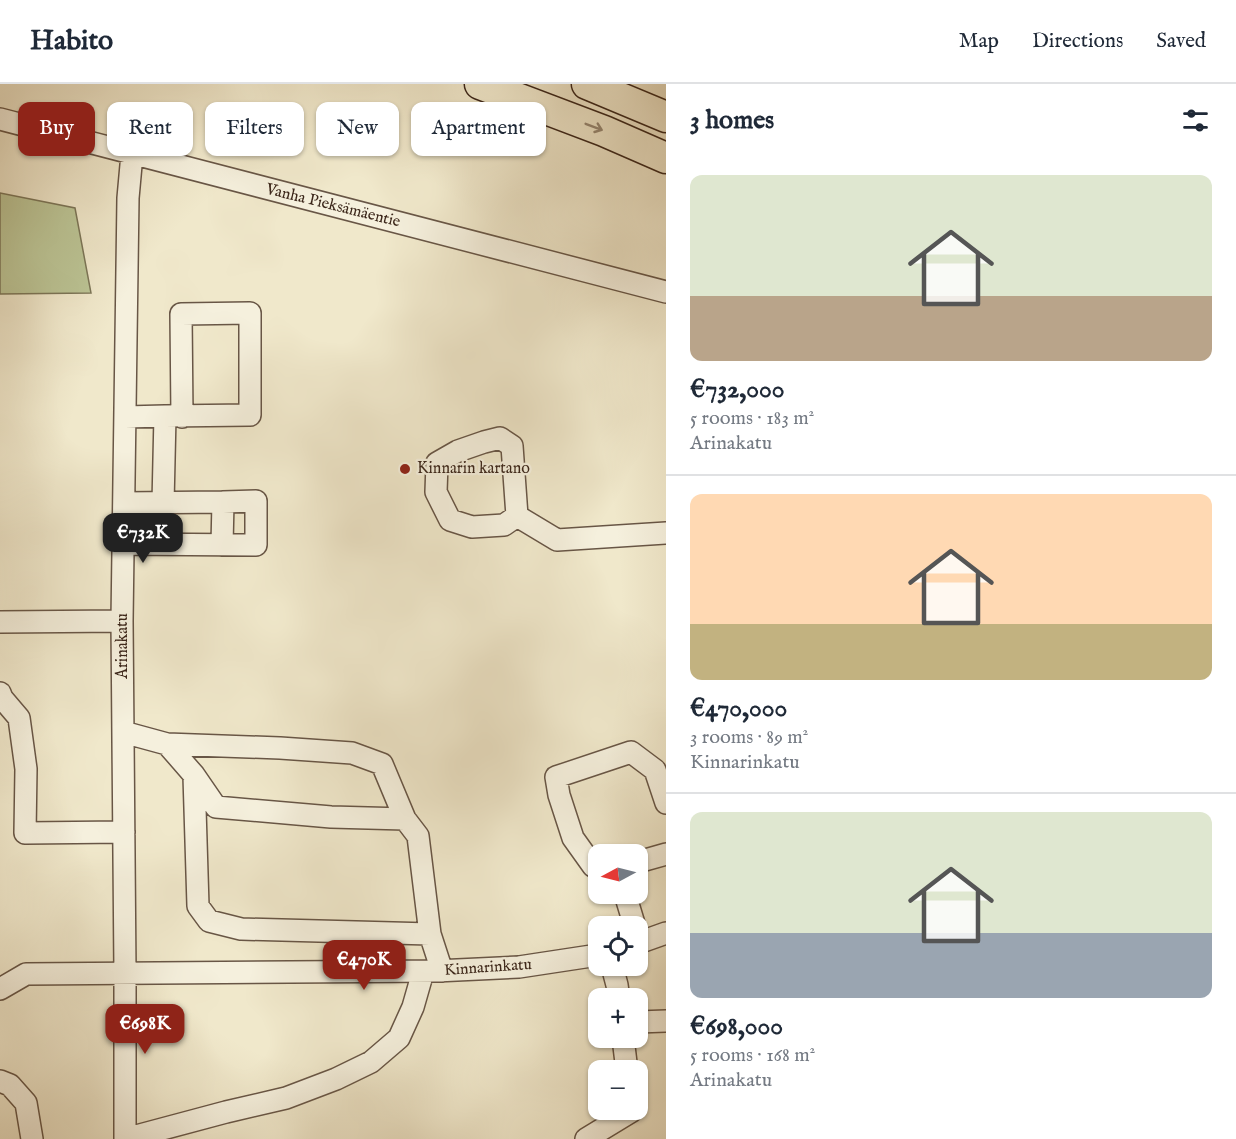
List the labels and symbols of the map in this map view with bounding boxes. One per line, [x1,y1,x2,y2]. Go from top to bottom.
one-way arrow [584,122,602,133]
street label: Vanha Pieksämäentie [263,179,402,232]
place label: Kinnarin kartano [417,459,530,479]
marker: Kinnarin kartano [398,462,412,476]
pin: €732K [101,513,185,564]
street label: Arinakatu [113,613,133,680]
north arrow [588,844,648,904]
pin: €470K [322,940,406,991]
street label: Kinnarinkatu [444,955,532,981]
pin: €698K [103,1004,187,1055]

